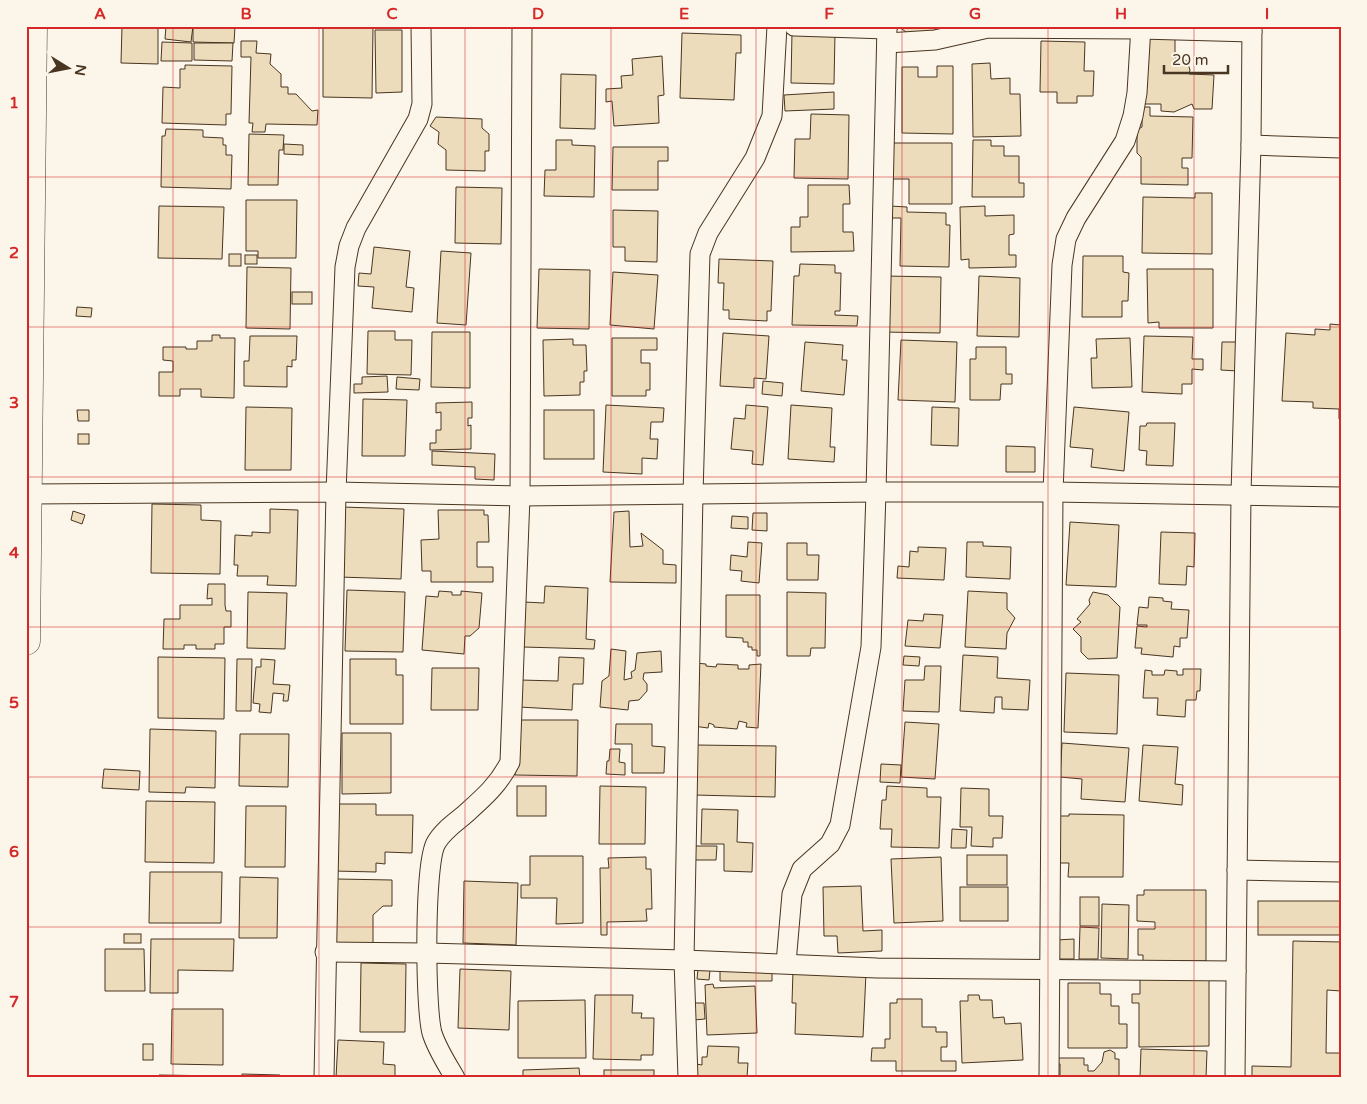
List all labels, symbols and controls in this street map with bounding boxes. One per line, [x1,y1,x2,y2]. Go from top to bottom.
text: A [94,4,106,24]
text: B [240,4,252,24]
text: C [386,4,398,24]
text: D [532,4,544,24]
text: E [679,4,689,24]
text: F [824,4,834,24]
text: G [969,4,981,24]
text: H [1115,4,1127,24]
text: I [1265,4,1269,24]
north arrow [42,42,92,92]
scale bar [1164,42,1228,74]
text: 20 m [1172,51,1209,69]
text: N [71,63,90,77]
text: 1 [9,93,19,113]
text: 2 [9,243,19,263]
text: 3 [9,393,19,413]
text: 4 [9,543,19,563]
text: 5 [9,693,19,713]
text: 6 [9,842,19,862]
text: 7 [9,992,19,1012]

